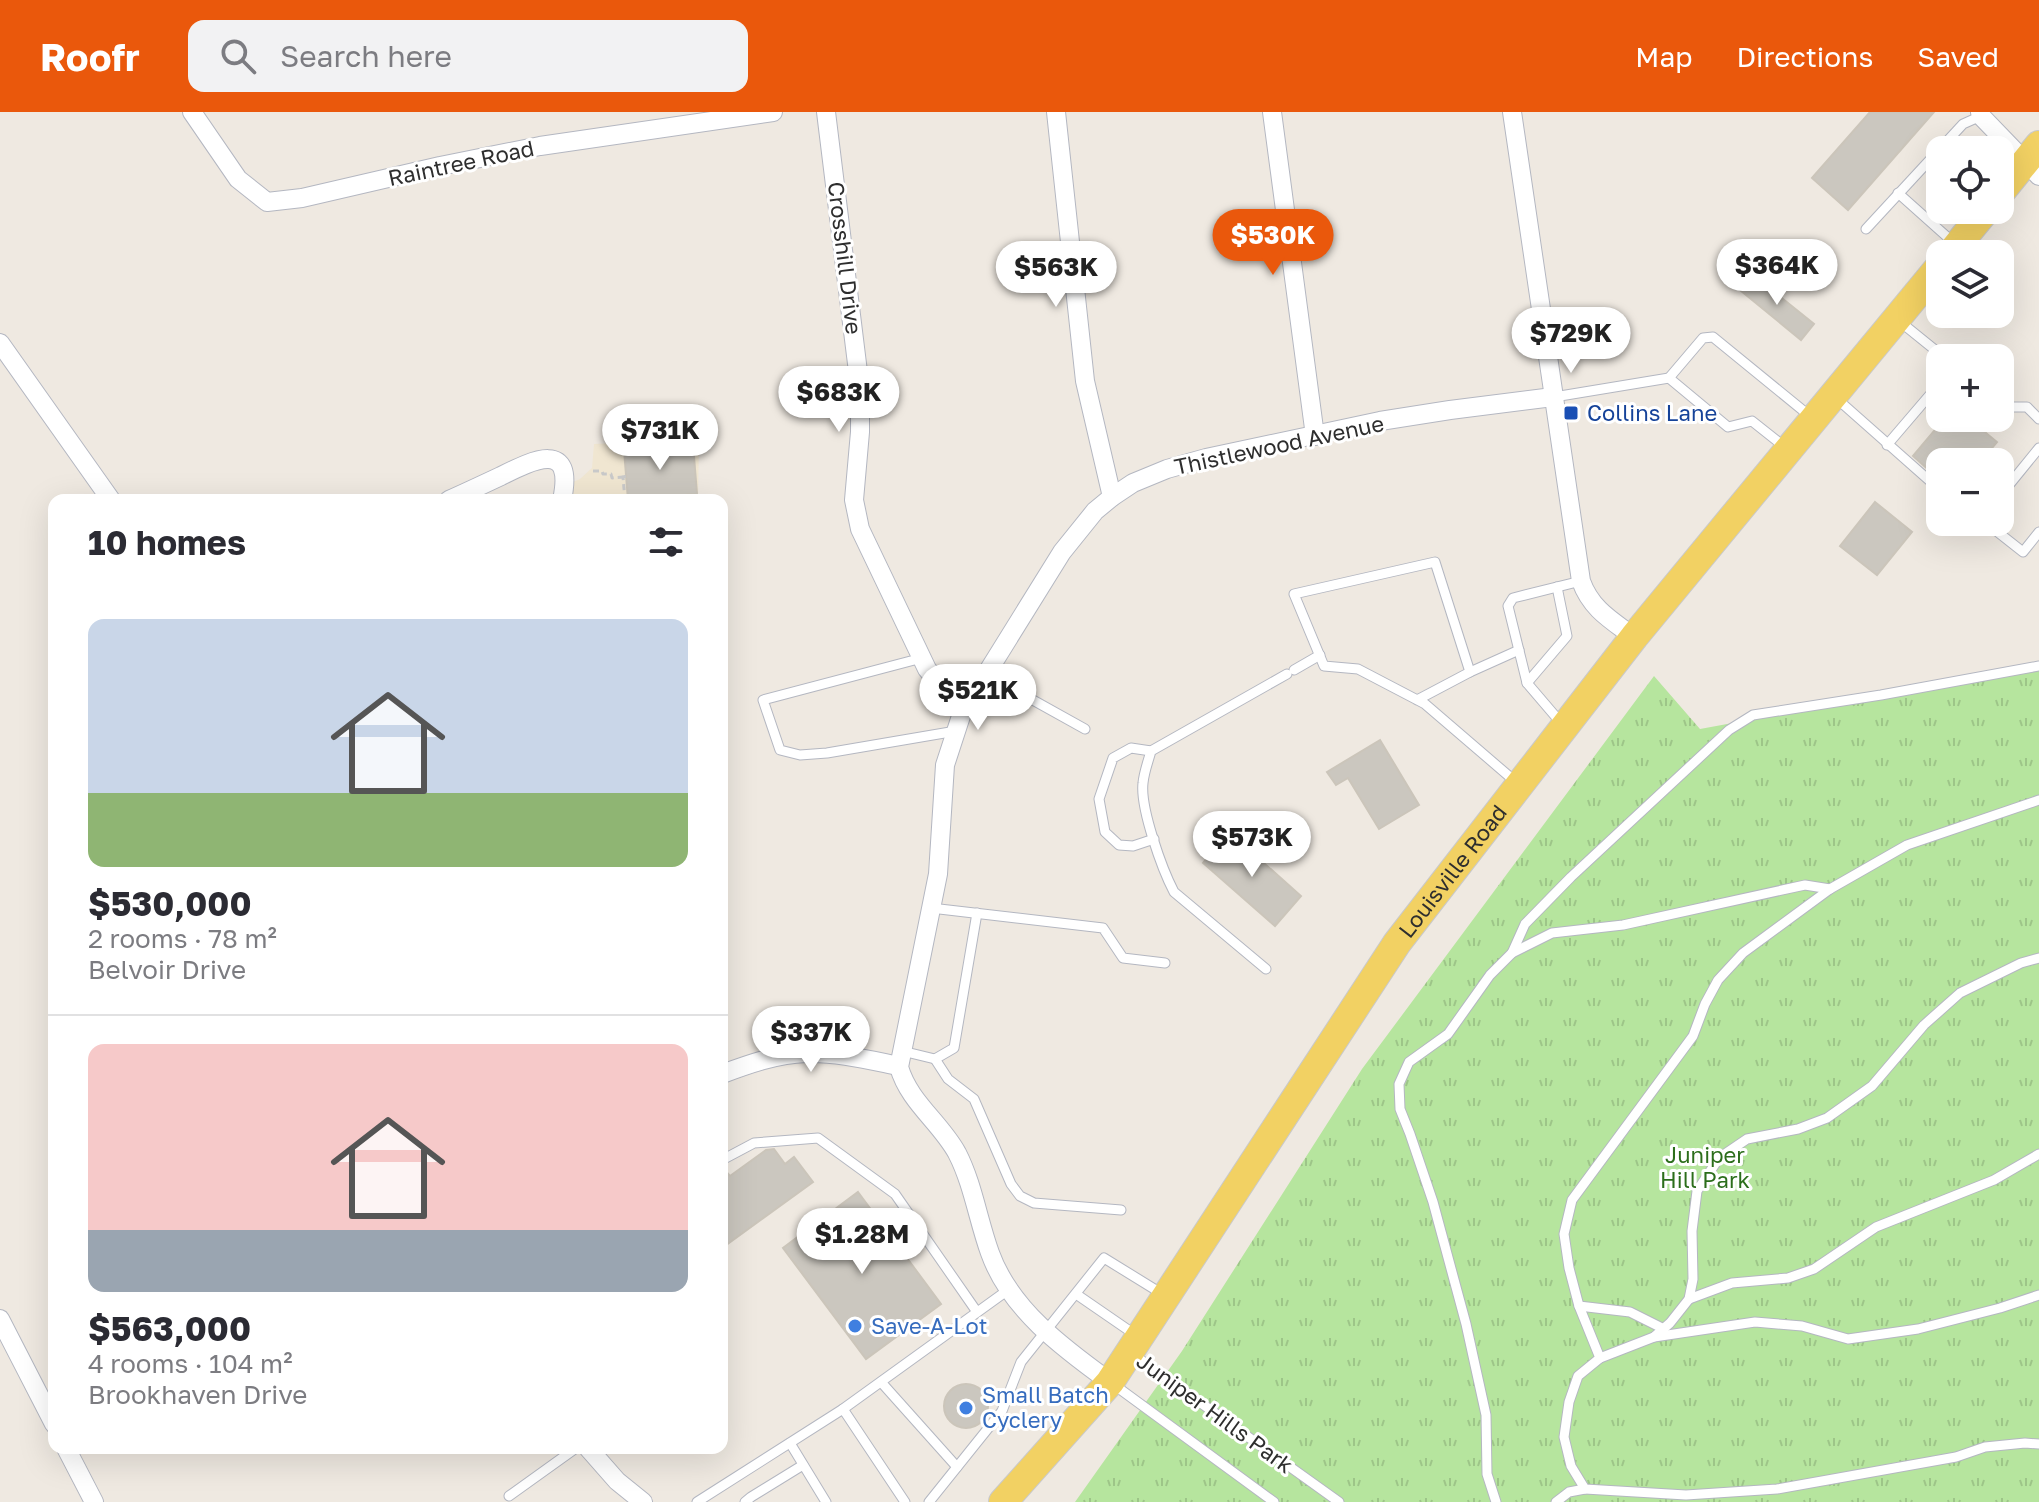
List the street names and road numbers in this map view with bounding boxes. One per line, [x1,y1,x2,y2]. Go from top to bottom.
street label: Raintree Road [385,134,536,191]
street label: Crosshill Drive [823,180,868,336]
street label: Thistlewood Avenue [1172,409,1386,480]
street label: Louisville Road [1392,799,1512,943]
street label: Juniper Hills Park [1132,1347,1299,1478]

